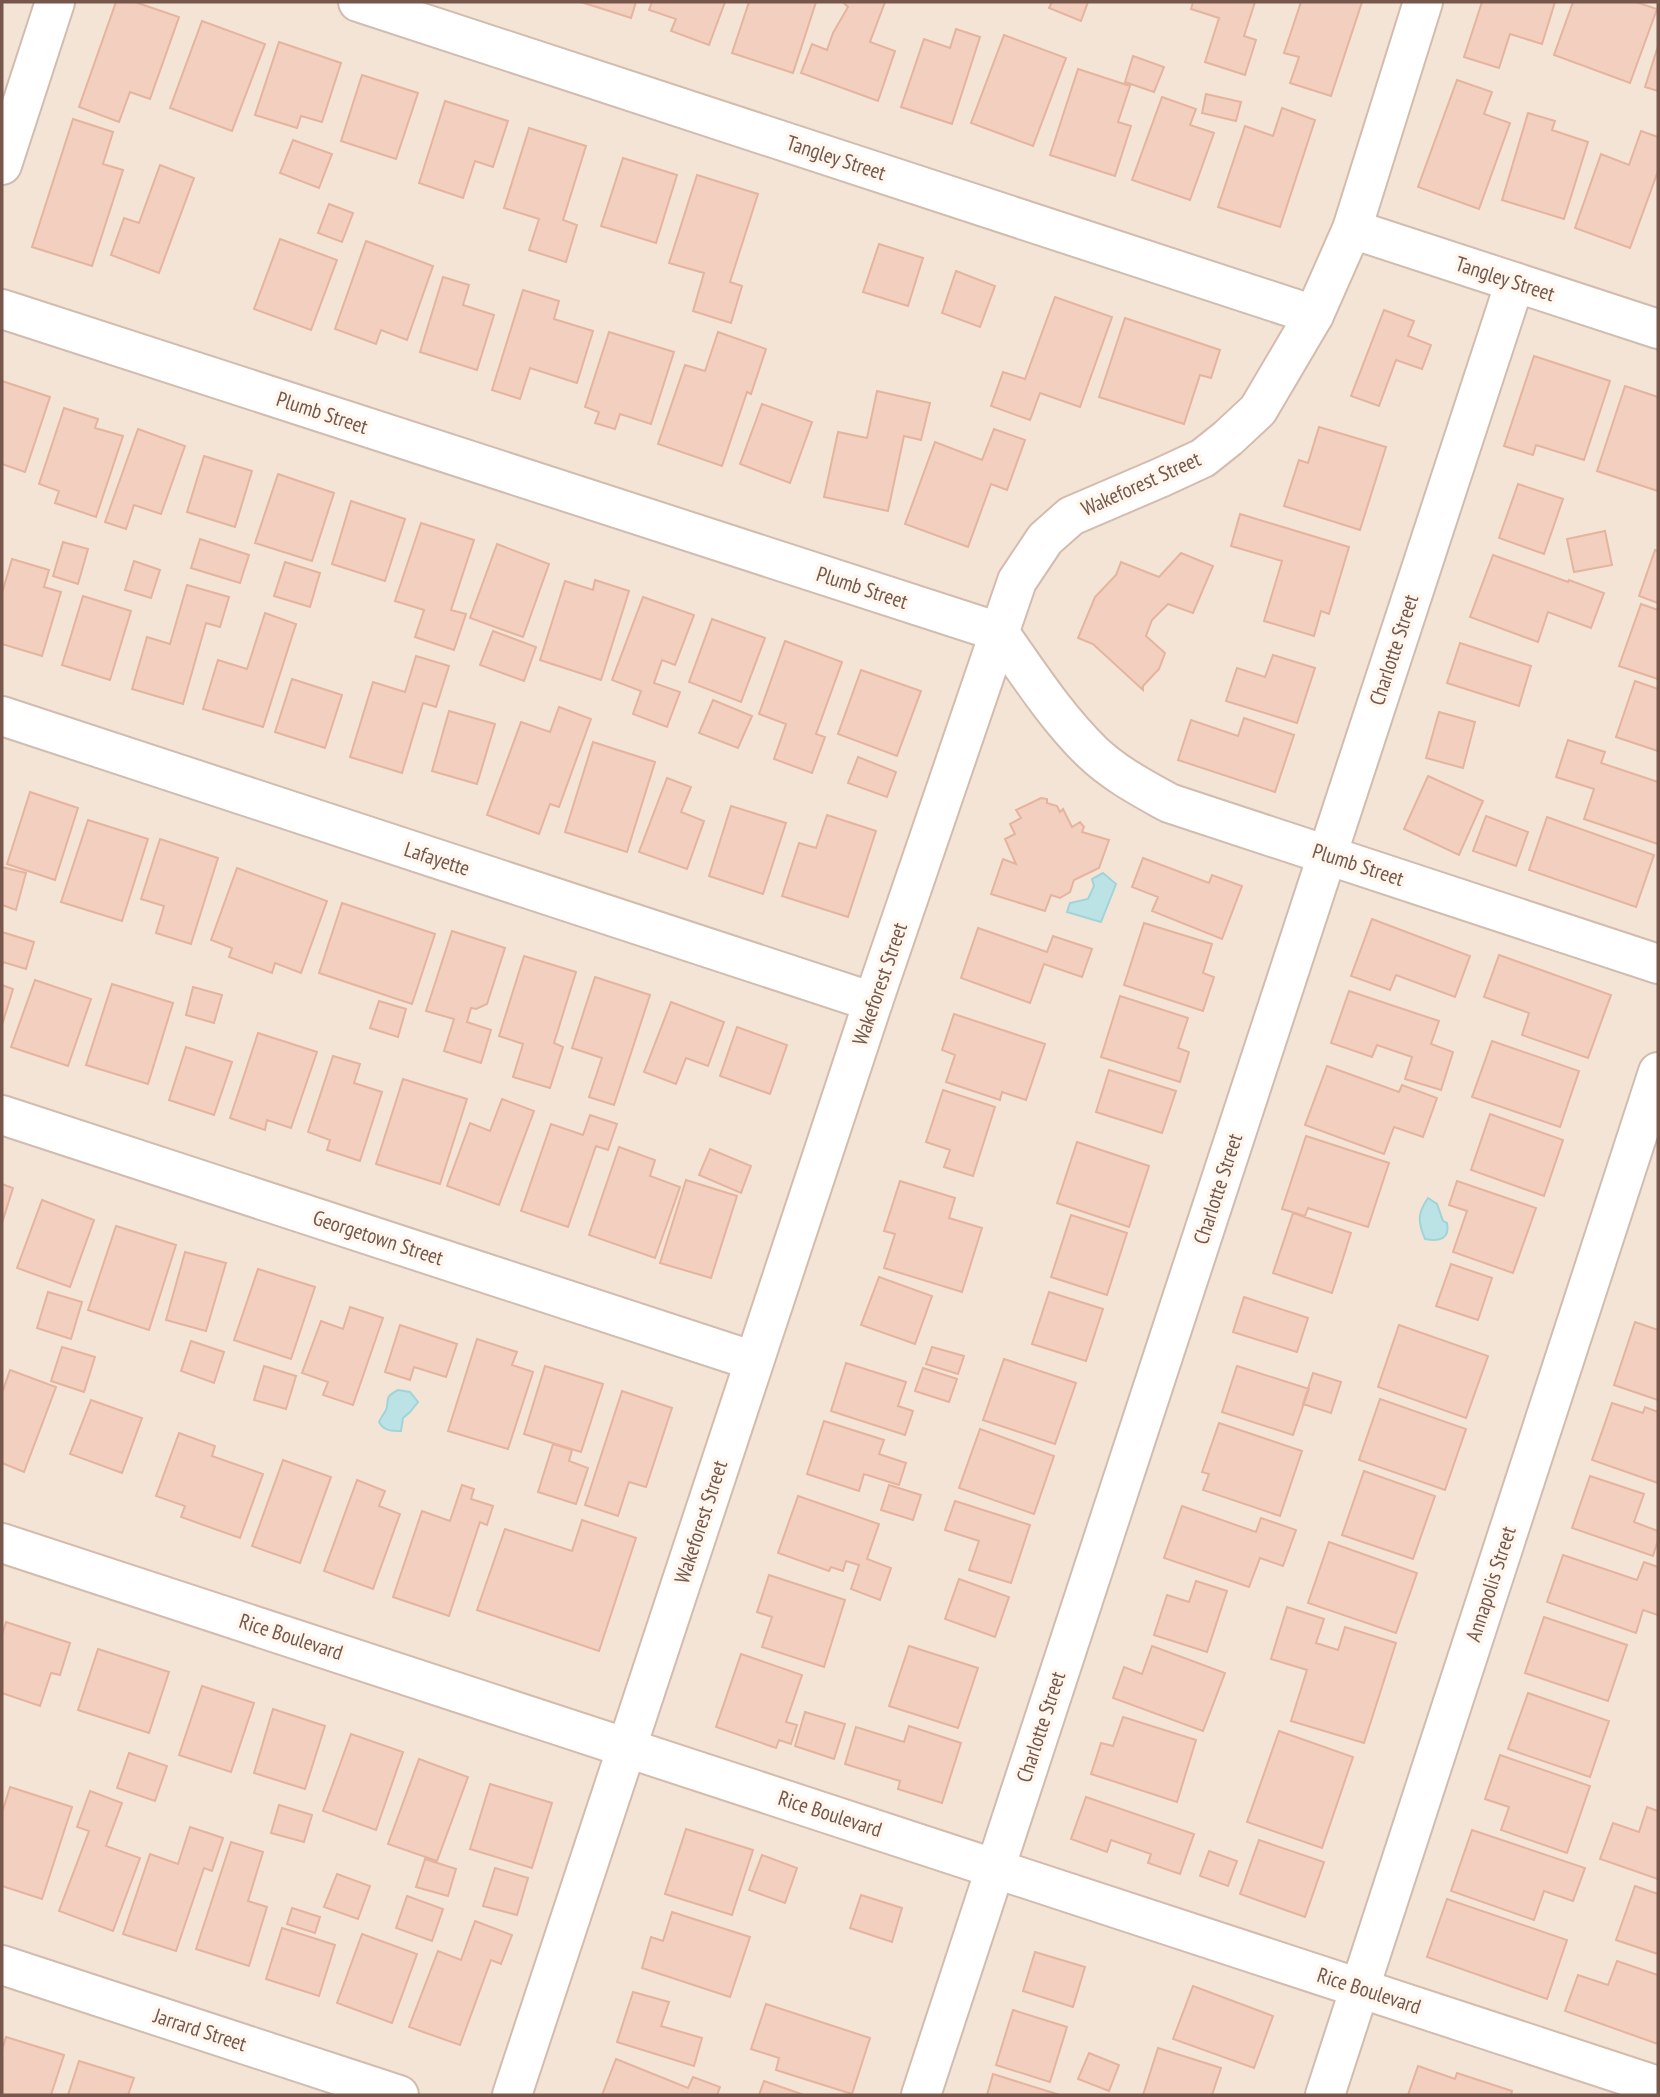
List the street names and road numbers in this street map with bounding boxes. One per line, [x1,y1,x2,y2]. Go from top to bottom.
street label: Tangley Street [783,129,889,186]
street label: Tangley Street [1452,250,1558,307]
street label: Plumb Street [273,385,371,440]
street label: Wakeforest Street [1077,445,1205,522]
street label: Plumb Street [813,560,911,615]
street label: Charlotte Street [1363,591,1424,709]
street label: Lafayette [401,835,473,882]
street label: Plumb Street [1309,837,1407,892]
street label: Wakeforest Street [846,919,913,1049]
street label: Charlotte Street [1187,1130,1248,1248]
street label: Georgetown Street [310,1204,447,1271]
street label: Wakeforest Street [668,1457,733,1587]
street label: Annapolis Street [1459,1523,1522,1645]
street label: Rice Boulevard [236,1607,346,1666]
street label: Charlotte Street [1010,1668,1071,1786]
street label: Rice Boulevard [775,1784,885,1843]
street label: Rice Boulevard [1314,1961,1424,2020]
street label: Jarrard Street [149,2002,250,2057]

